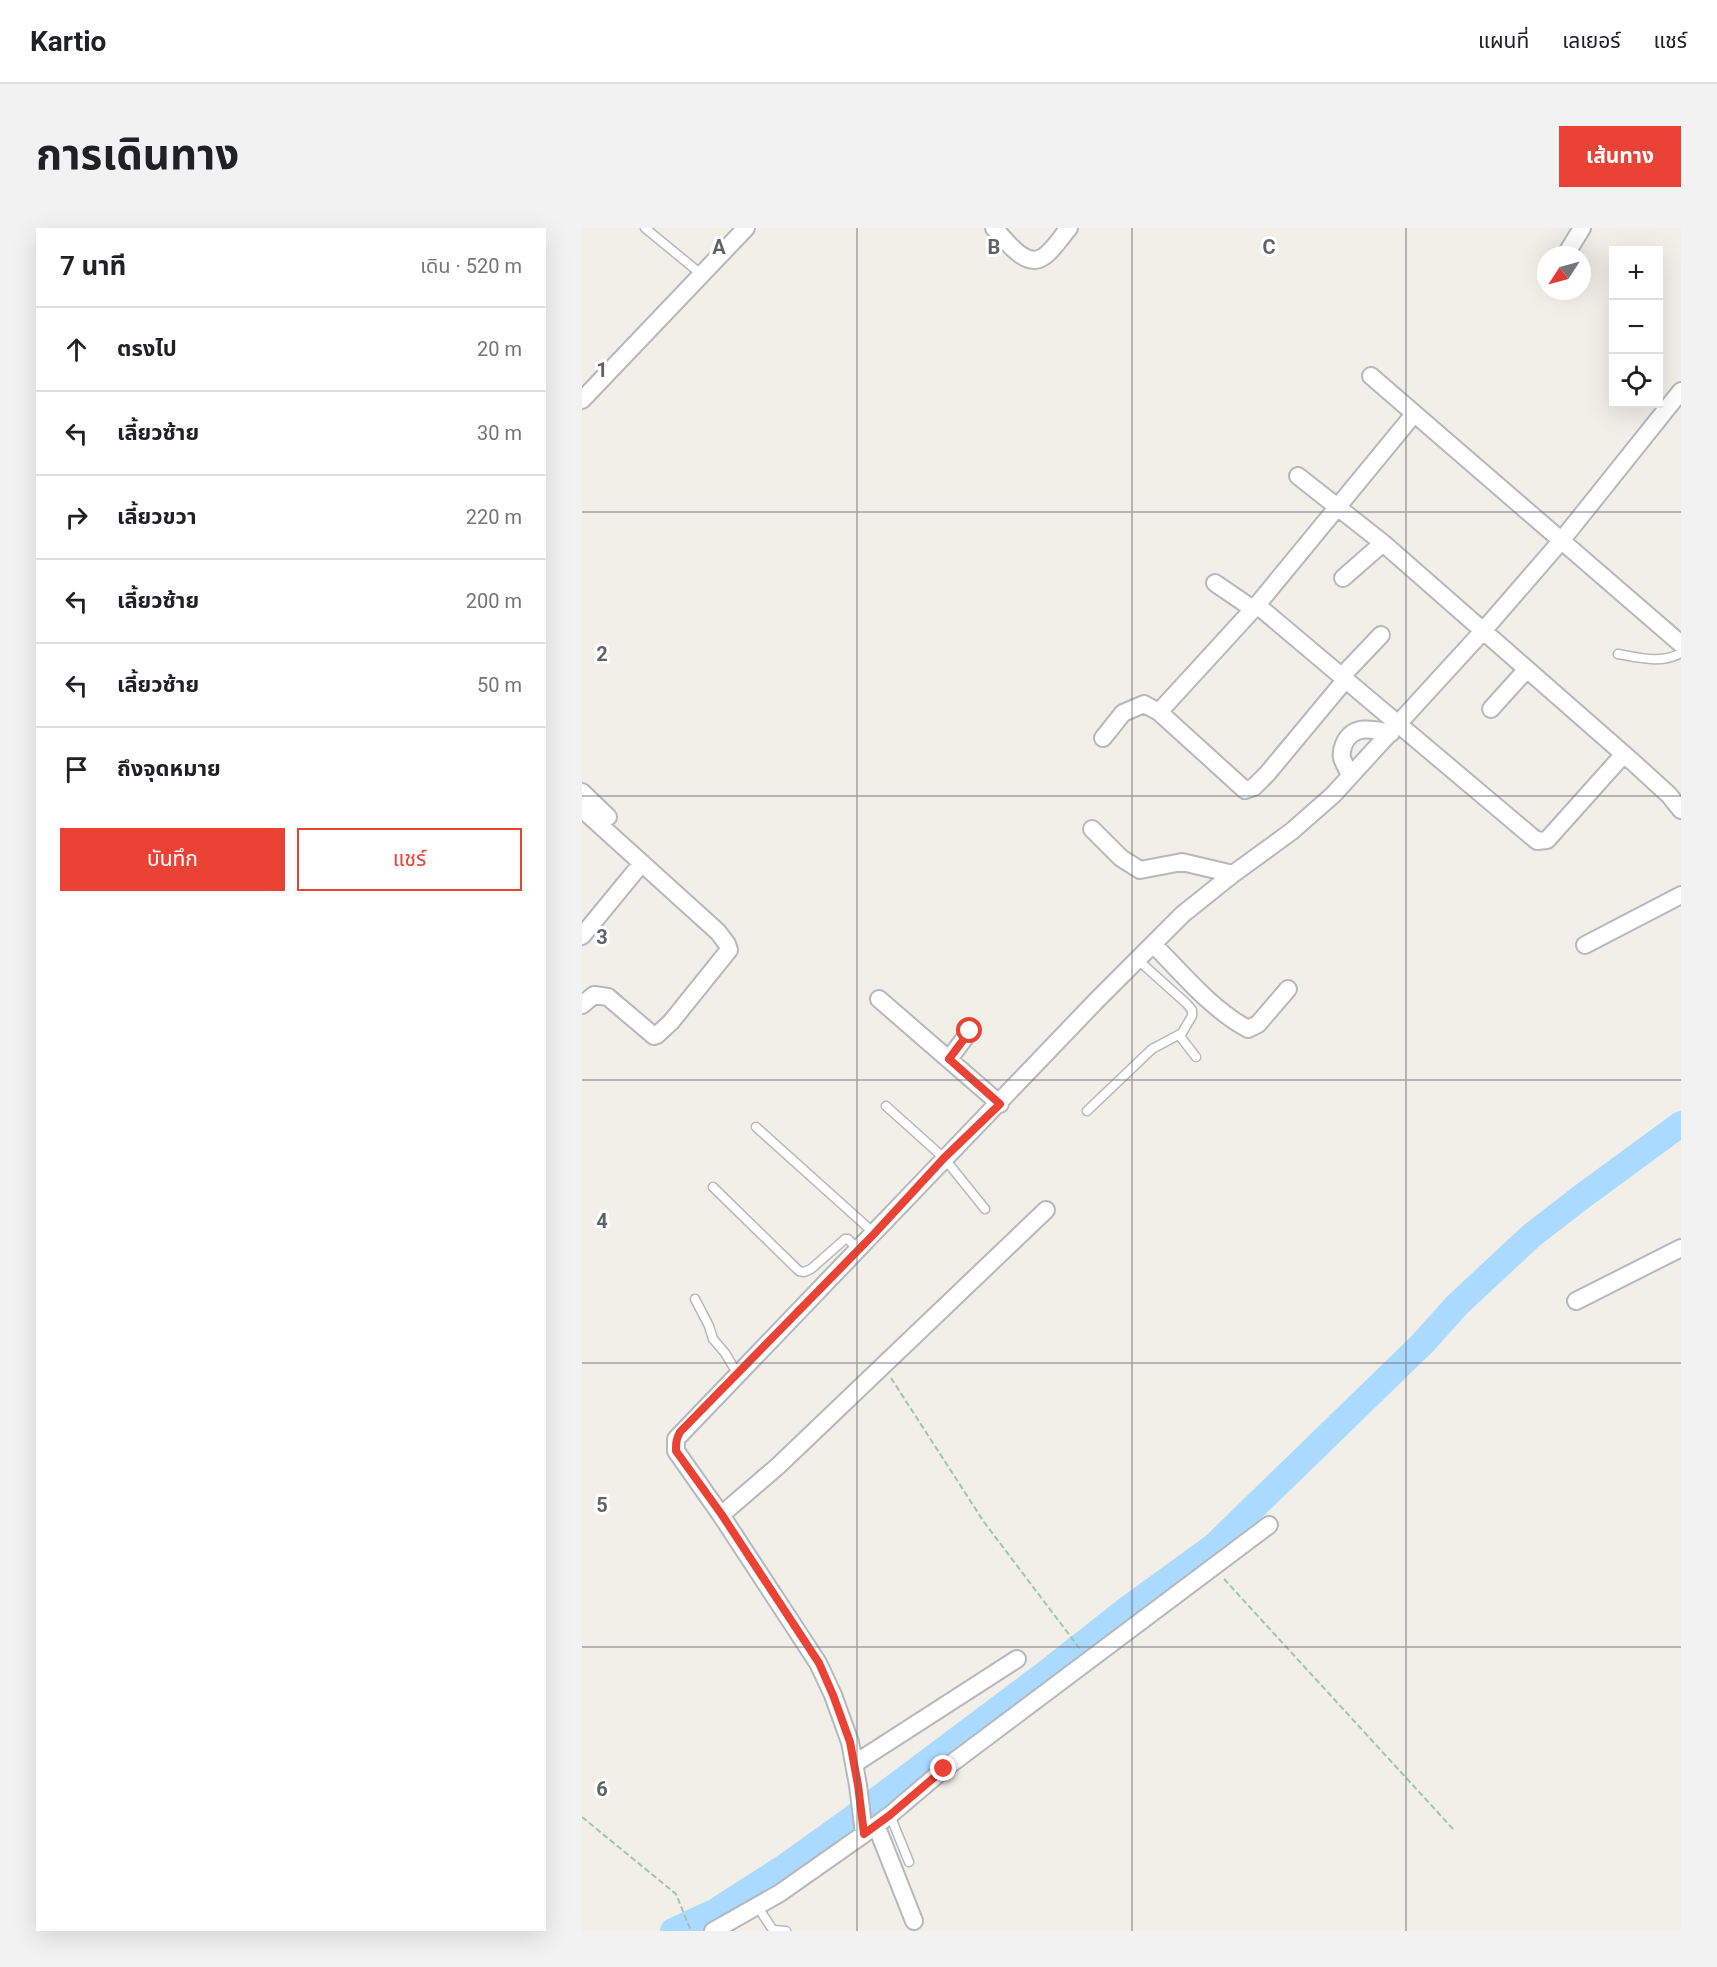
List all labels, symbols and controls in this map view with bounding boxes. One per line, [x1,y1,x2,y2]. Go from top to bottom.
text: Kartio [30,25,106,58]
text: แผนที่ [1478,29,1529,53]
text: เลเยอร์ [1562,29,1621,53]
text: แชร์ [1654,29,1687,53]
button: เส้นทาง [1559,126,1681,187]
text: การเดินทาง [36,130,239,179]
text: A [712,235,726,259]
text: B [988,235,1000,259]
text: C [1262,235,1276,259]
north arrow [1537,246,1591,300]
map controls [1609,246,1663,408]
button: + [1609,246,1663,300]
text: 7 นาที [60,251,126,281]
text: เดิน · 520 m [420,254,522,278]
button: − [1609,300,1663,354]
icon: ahead [60,333,93,366]
text: ตรงไป [117,336,177,361]
text: 20 m [477,337,522,361]
button: locate [1609,354,1663,408]
text: 1 [596,358,608,382]
icon: left [60,417,93,450]
text: เลี้ยวซ้าย [117,420,199,445]
text: 30 m [477,421,522,445]
icon: right [60,501,93,534]
text: เลี้ยวขวา [117,504,197,529]
text: 220 m [466,505,522,529]
icon: left [60,585,93,618]
text: เลี้ยวซ้าย [117,588,199,613]
text: 200 m [466,589,522,613]
text: 2 [596,642,608,666]
icon: left [60,669,93,702]
text: เลี้ยวซ้าย [117,672,199,697]
text: 50 m [477,673,522,697]
icon: arrive [60,753,93,786]
text: ถึงจุดหมาย [117,756,221,781]
button: บันทึก [60,828,285,891]
button: แชร์ [297,828,522,891]
text: 3 [596,925,608,949]
route start [956,1017,982,1043]
text: 4 [596,1209,608,1233]
text: 5 [596,1493,608,1517]
route end [930,1755,956,1781]
text: 6 [596,1777,608,1801]

